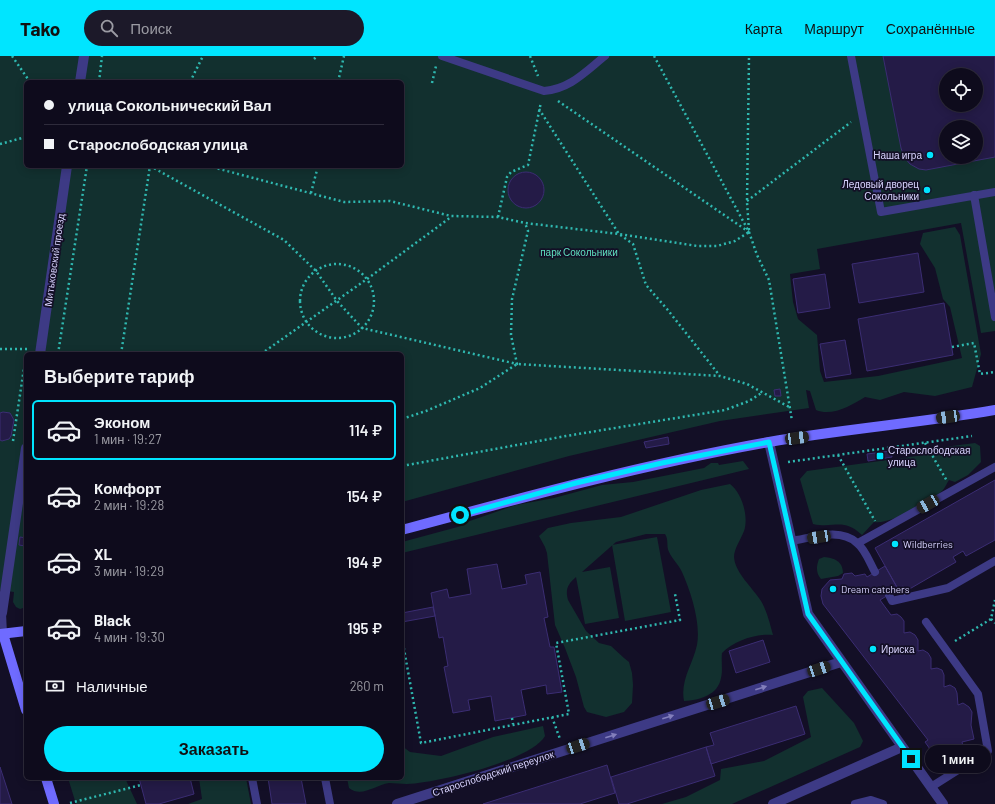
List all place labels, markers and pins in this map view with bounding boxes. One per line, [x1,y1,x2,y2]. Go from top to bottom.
place label: Наша игра [873,149,922,161]
marker: Наша игра [925,150,935,160]
place label: Ледовый дворец Сокольники [842,178,919,202]
marker: Ледовый дворец Сокольники [922,185,932,195]
place label: Старослободская улица [888,444,970,468]
marker: Старослободская улица [875,451,885,461]
place label: Wildberries [903,538,953,550]
marker: Wildberries [890,539,900,549]
place label: Dream catchers [841,583,910,595]
marker: Dream catchers [828,584,838,594]
place label: Ириска [881,643,915,655]
marker: Ириска [868,644,878,654]

